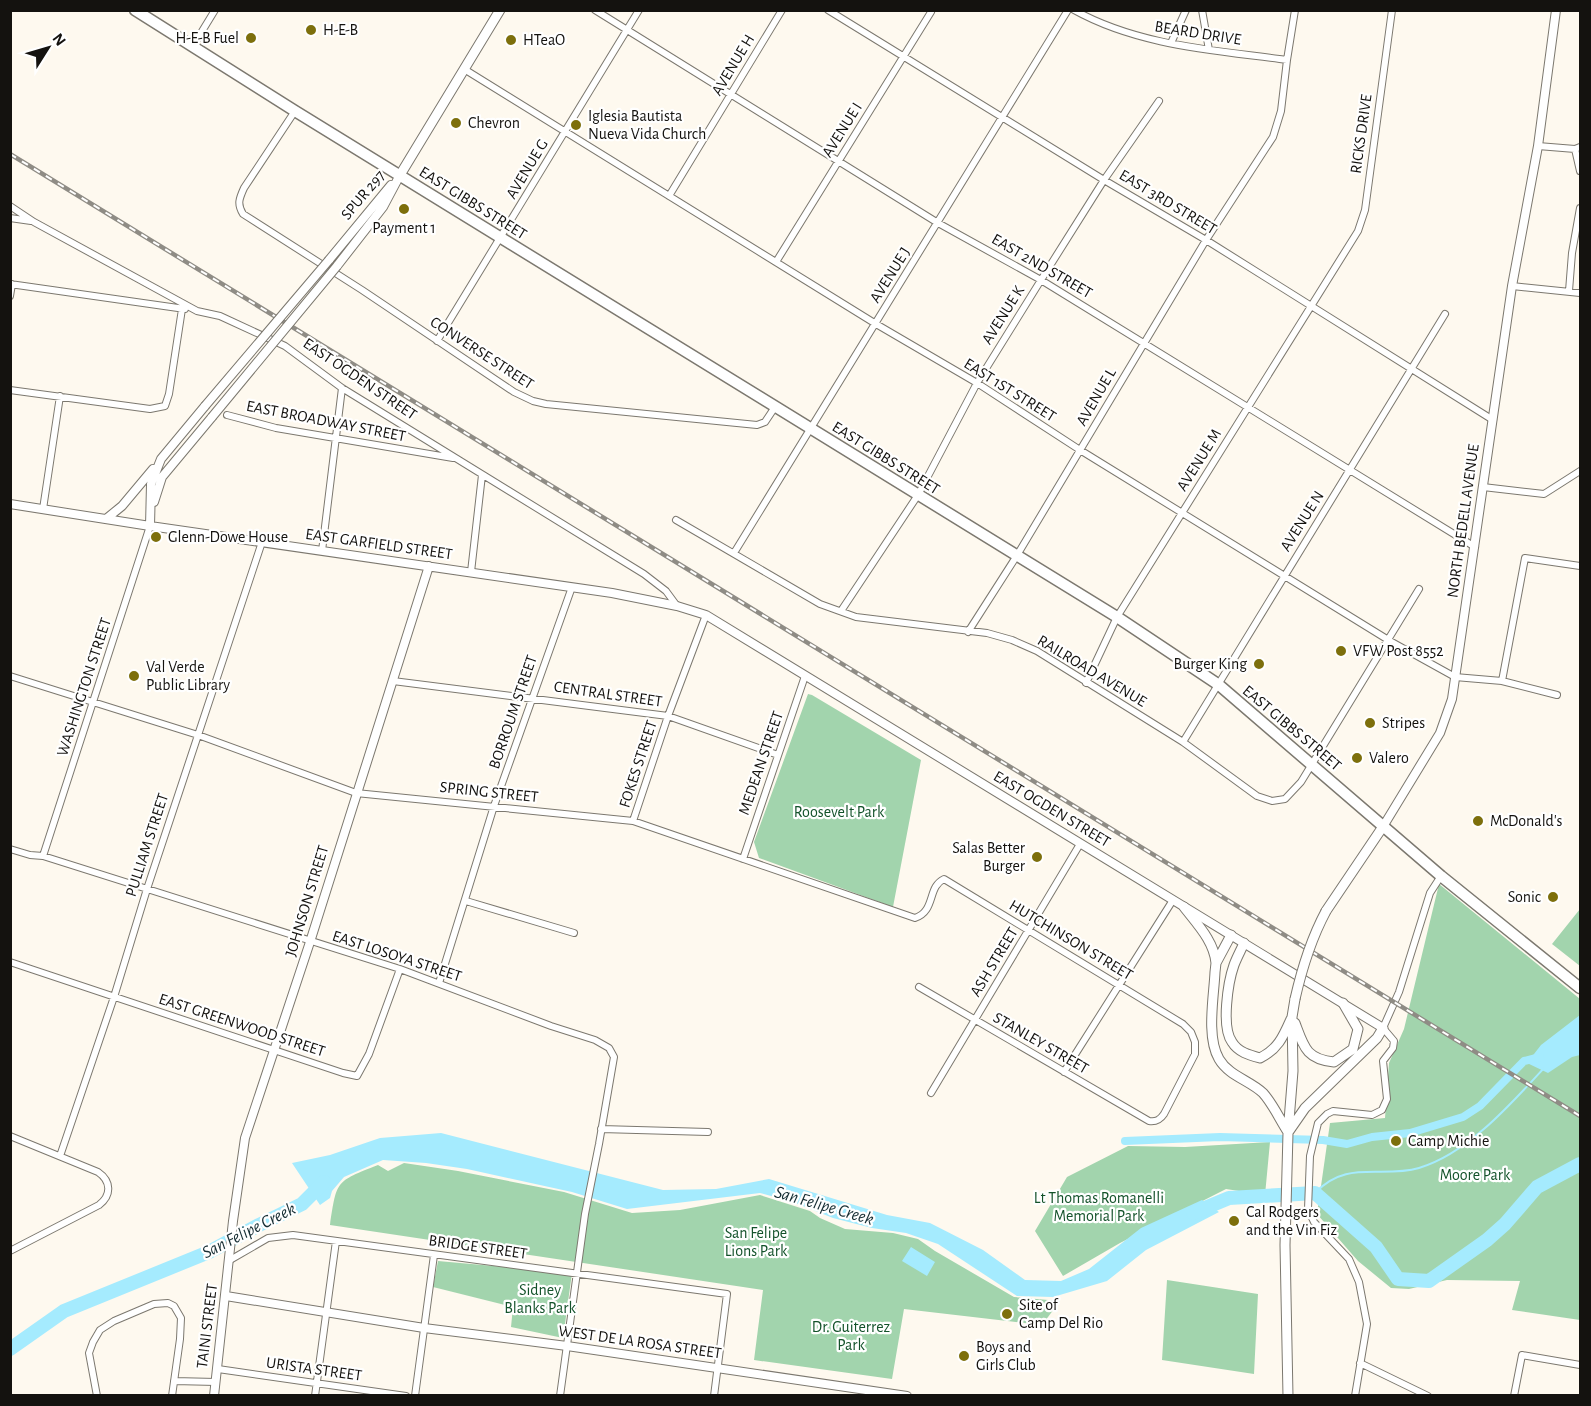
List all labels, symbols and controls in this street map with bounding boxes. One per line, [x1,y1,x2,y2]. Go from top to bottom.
north arrow [18,18,78,78]
street label: BEARD DRIVE [1154,18,1243,48]
place label: H-E-B [323,22,358,38]
marker: H-E-B [304,23,318,37]
text: N [49,30,69,49]
place label: H-E-B Fuel [176,30,239,46]
marker: H-E-B Fuel [244,31,258,45]
place label: HTeaO [523,32,565,48]
street label: AVENUE H [709,32,757,98]
marker: HTeaO [504,33,518,47]
street label: RICKS DRIVE [1348,93,1375,175]
street label: AVENUE I [819,100,865,160]
place label: Iglesia Bautista Nueva Vida Church [588,108,706,142]
place label: Chevron [468,115,520,131]
marker: Chevron [449,116,463,130]
marker: Iglesia Bautista Nueva Vida Church [569,118,583,132]
street label: AVENUE G [503,136,551,202]
street label: EAST GIBBS STREET [416,164,530,243]
street label: SPUR 297 [338,167,388,223]
street label: EAST 3RD STREET [1117,167,1220,237]
marker: Payment 1 [397,202,411,216]
place label: Payment 1 [372,220,436,237]
street label: EAST 2ND STREET [989,231,1095,301]
street label: AVENUE J [867,245,913,305]
street label: AVENUE K [979,283,1027,347]
street label: CONVERSE STREET [427,314,537,392]
street label: EAST OGDEN STREET [300,335,420,423]
street label: EAST 1ST STREET [961,355,1059,425]
street label: AVENUE L [1073,365,1119,429]
street label: EAST BROADWAY STREET [245,398,407,444]
street label: EAST GIBBS STREET [829,419,943,498]
street label: AVENUE M [1174,426,1224,494]
street label: NORTH BEDELL AVENUE [1444,443,1482,599]
street label: AVENUE N [1277,488,1327,554]
street label: EAST GARFIELD STREET [304,526,454,562]
place label: Glenn-Dowe House [168,529,288,545]
marker: Glenn-Dowe House [149,530,163,544]
street label: WASHINGTON STREET [54,616,114,758]
street label: RAILROAD AVENUE [1035,632,1150,710]
place label: VFW Post 8552 [1353,643,1444,659]
marker: VFW Post 8552 [1334,644,1348,658]
street label: BORROUM STREET [486,653,540,771]
place label: Burger King [1174,656,1247,672]
marker: Burger King [1252,657,1266,671]
place label: Val Verde Public Library [146,659,230,694]
marker: Val Verde Public Library [127,669,141,683]
street label: CENTRAL STREET [553,678,663,710]
street label: EAST GIBBS STREET [1240,682,1344,774]
street label: MEDEAN STREET [736,709,786,817]
place label: Stripes [1382,715,1425,731]
marker: Stripes [1363,716,1377,730]
street label: FOKES STREET [616,718,660,810]
place label: Valero [1369,750,1409,766]
marker: Valero [1350,751,1364,765]
street label: EAST OGDEN STREET [991,768,1113,850]
street label: SPRING STREET [439,779,539,805]
street label: PULLIAM STREET [123,791,171,899]
park label: Roosevelt Park [794,804,885,820]
place label: McDonald's [1490,813,1563,829]
marker: McDonald's [1471,814,1485,828]
place label: Salas Better Burger [952,840,1026,874]
street label: JOHNSON STREET [282,843,332,958]
marker: Salas Better Burger [1030,850,1044,864]
place label: Sonic [1508,889,1541,905]
marker: Sonic [1546,890,1560,904]
street label: HUTCHINSON STREET [1006,897,1136,983]
street label: ASH STREET [967,924,1021,999]
street label: EAST LOSOYA STREET [330,928,464,985]
street label: EAST GREENWOOD STREET [157,991,327,1060]
street label: STANLEY STREET [991,1009,1092,1077]
place label: Camp Michie [1408,1133,1489,1149]
marker: Camp Michie [1389,1134,1403,1148]
park label: Moore Park [1440,1167,1511,1183]
water label: San Felipe Creek [772,1183,876,1229]
park label: Lt Thomas Romanelli Memorial Park [1034,1190,1164,1224]
water label: San Felipe Creek [199,1200,299,1262]
place label: Cal Rodgers and the Vin Fiz [1246,1204,1337,1238]
marker: Cal Rodgers and the Vin Fiz [1227,1214,1241,1228]
park label: San Felipe Lions Park [725,1225,788,1259]
street label: BRIDGE STREET [428,1232,528,1262]
street label: TAINI STREET [194,1282,220,1369]
park label: Sidney Blanks Park [504,1282,576,1316]
place label: Site of Camp Del Rio [1019,1297,1103,1331]
marker: Site of Camp Del Rio [1000,1307,1014,1321]
park label: Dr. Guiterrez Park [812,1319,891,1353]
street label: WEST DE LA ROSA STREET [557,1323,723,1361]
place label: Boys and Girls Club [976,1339,1036,1373]
marker: Boys and Girls Club [957,1349,971,1363]
street label: URISTA STREET [265,1354,363,1384]

